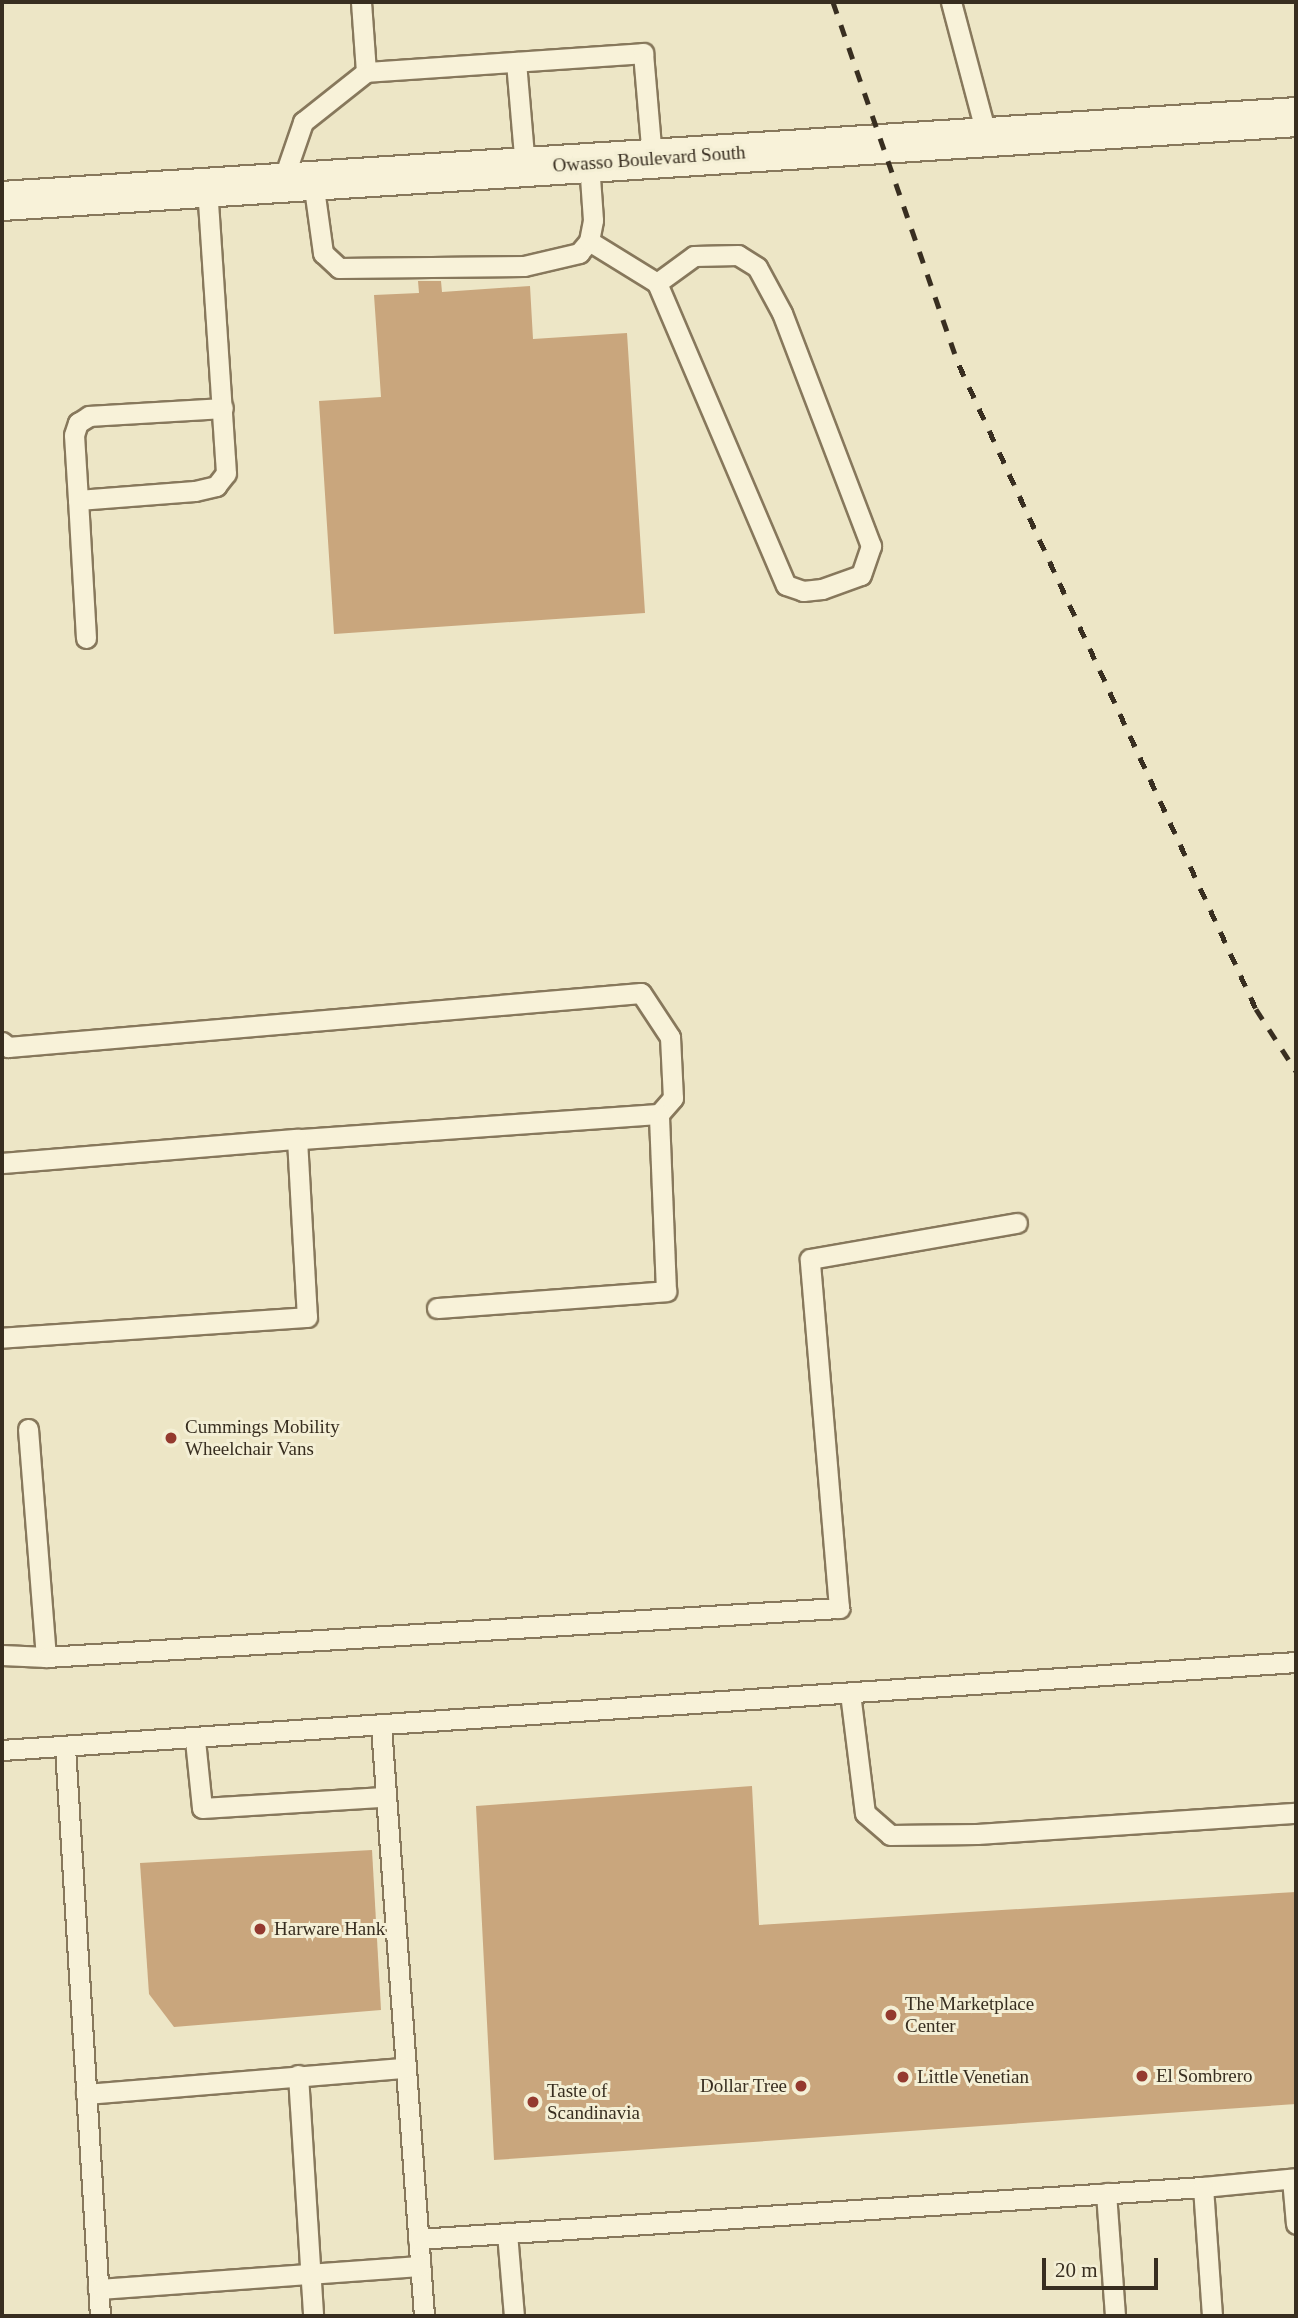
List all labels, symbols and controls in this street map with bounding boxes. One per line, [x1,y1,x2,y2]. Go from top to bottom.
street label: Owasso Boulevard South [552,141,746,177]
place label: Cummings Mobility Wheelchair Vans [185,1416,340,1460]
marker: Cummings Mobility Wheelchair Vans [163,1430,179,1446]
place label: Harware Hank [274,1918,385,1940]
marker: Harware Hank [252,1921,268,1937]
place label: The Marketplace Center [905,1993,1034,2037]
marker: The Marketplace Center [883,2007,899,2023]
place label: El Sombrero [1156,2065,1253,2087]
place label: Little Venetian [917,2066,1029,2088]
marker: El Sombrero [1134,2068,1150,2084]
marker: Little Venetian [895,2069,911,2085]
place label: Dollar Tree [700,2075,787,2097]
marker: Dollar Tree [793,2078,809,2094]
place label: Taste of Scandinavia [547,2080,640,2124]
marker: Taste of Scandinavia [525,2094,541,2110]
scale bar [1046,2244,1162,2288]
text: 20 m [1055,2258,1098,2282]

